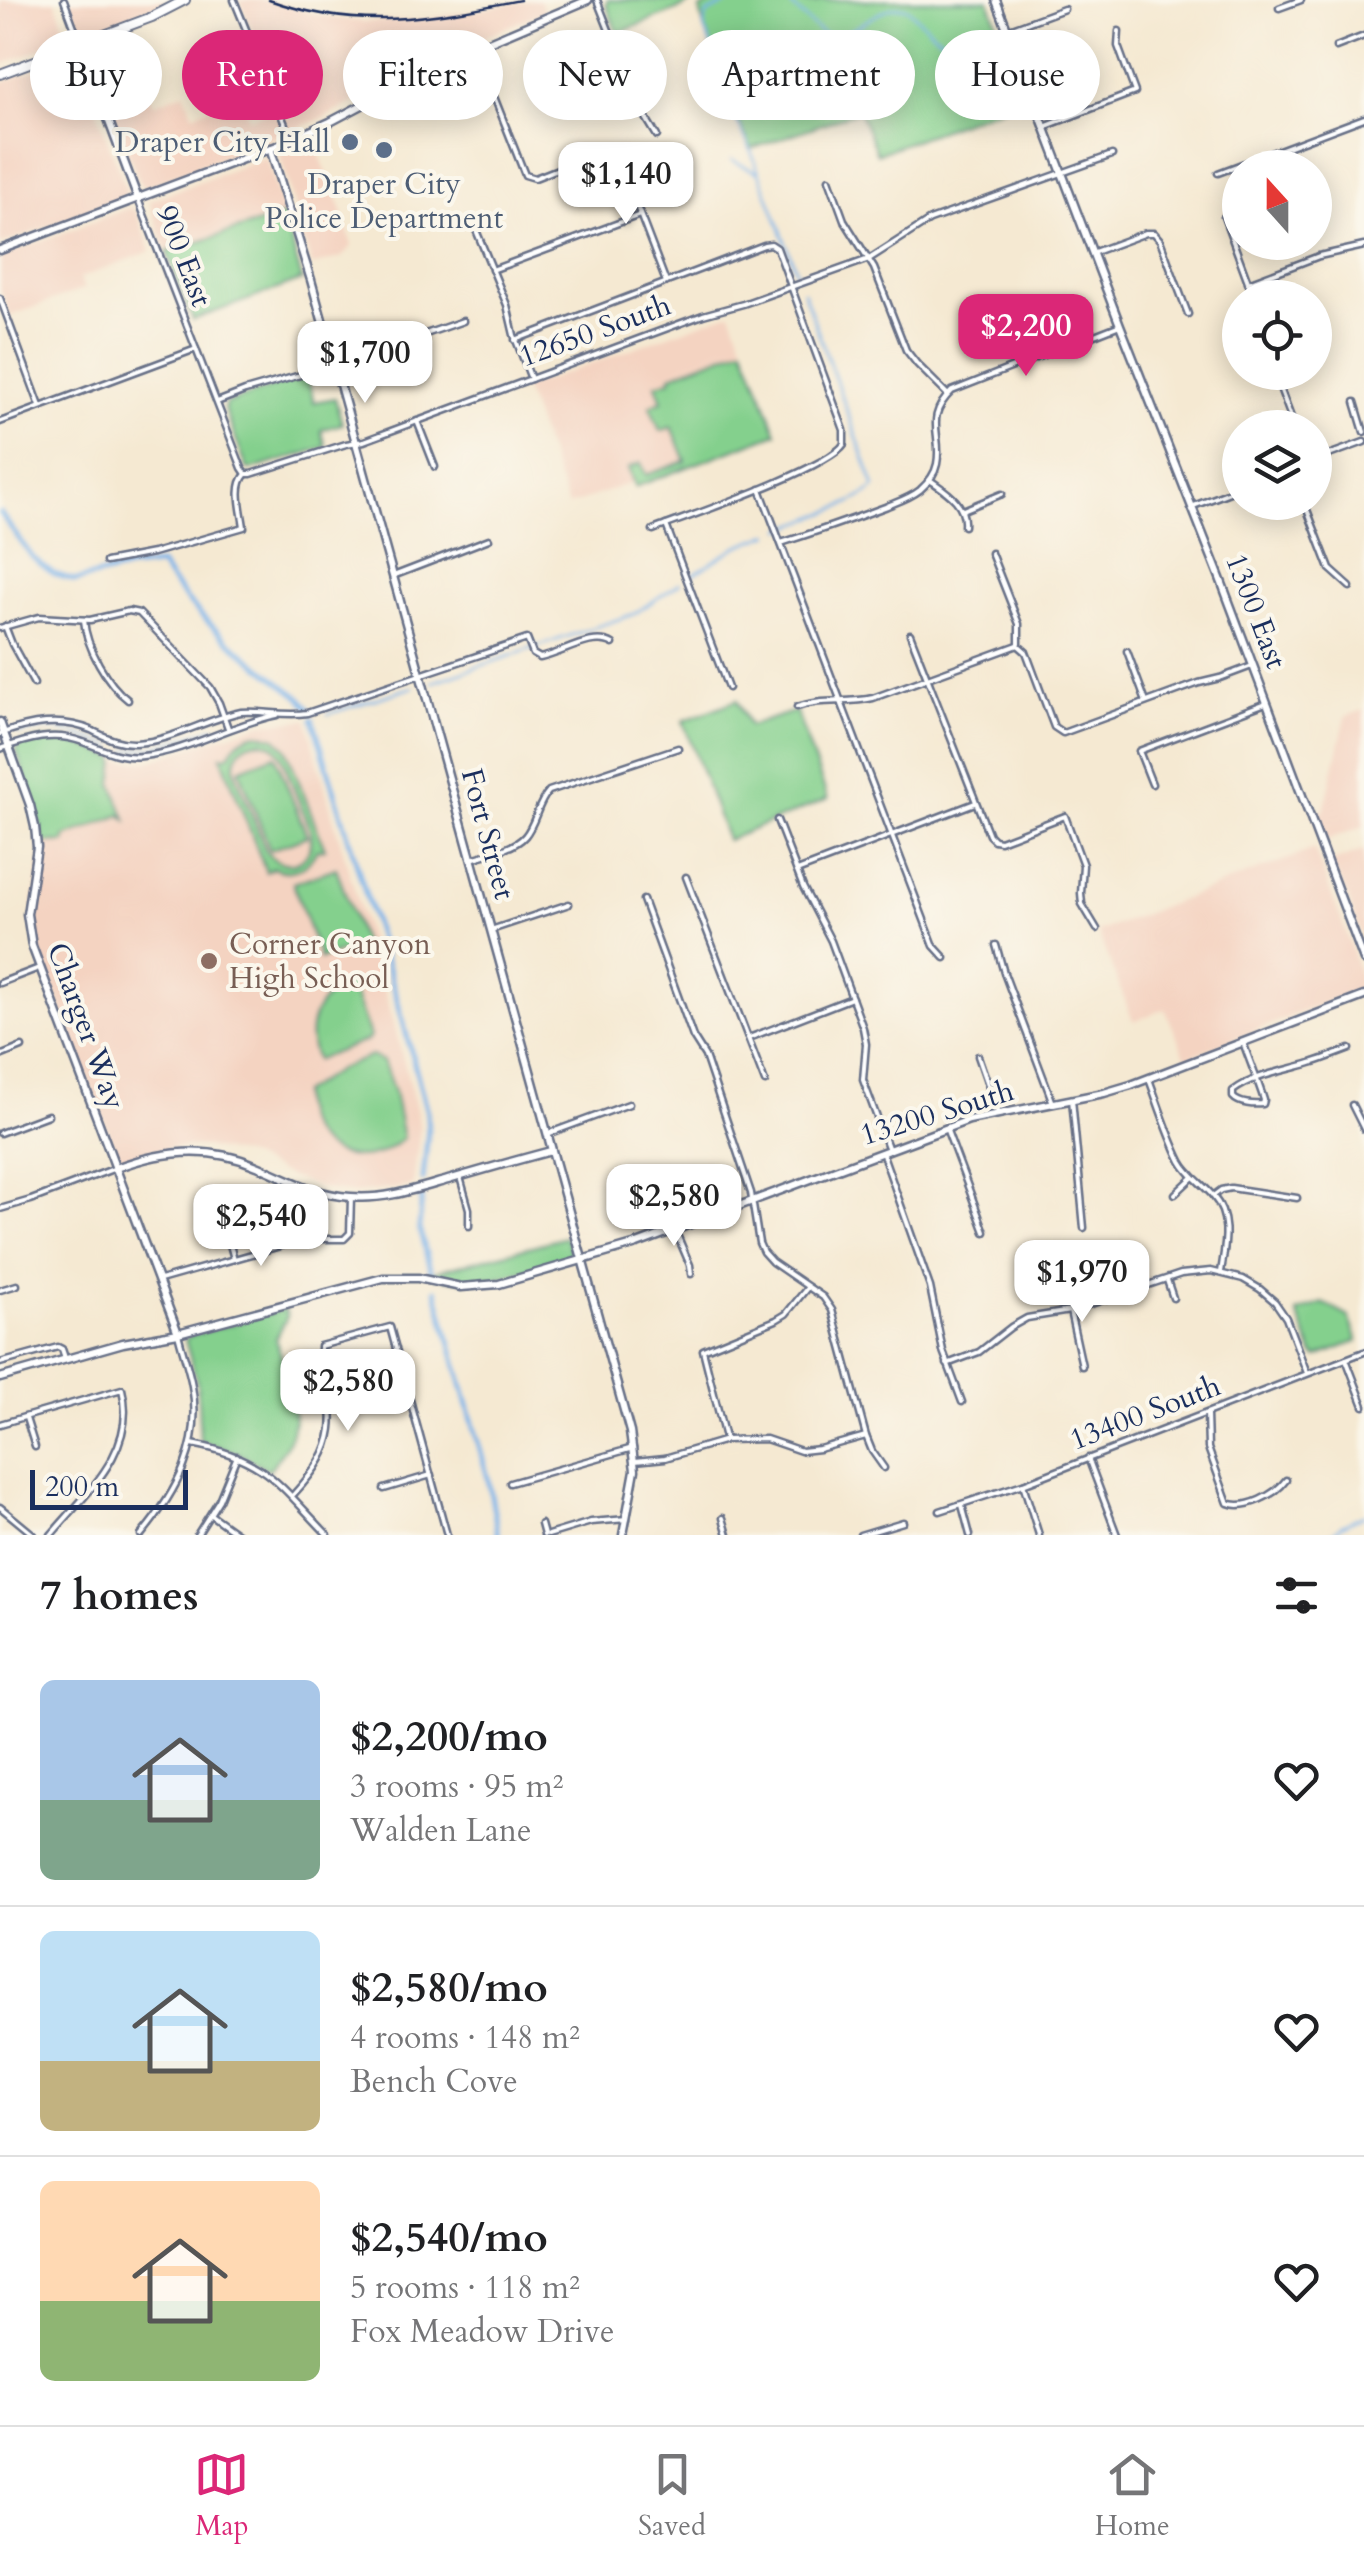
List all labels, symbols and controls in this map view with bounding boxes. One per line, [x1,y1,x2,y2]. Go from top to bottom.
chip: Buy [30,30,162,120]
chip: Rent [182,30,323,120]
chip: Filters [343,30,503,120]
chip: New [523,30,667,120]
chip: Apartment [687,30,915,120]
chip: House [935,30,1100,120]
place label: Draper City Hall [115,122,330,163]
marker: Draper City Hall [339,131,361,153]
marker: Draper City Police Department [373,139,395,161]
pin: $1,140 [545,142,707,227]
north arrow [1222,150,1332,260]
map controls [1222,150,1332,520]
text: $1,140 [580,152,672,196]
place label: Draper City Police Department [265,164,504,239]
street label: 900 East [146,200,222,313]
button: locate [1222,280,1332,390]
street label: 12650 South [513,284,677,377]
pin: $2,200 [945,294,1107,379]
text: $2,200 [980,304,1072,348]
pin: $1,700 [284,321,446,406]
text: $1,700 [319,331,411,375]
button: layers [1222,410,1332,520]
street label: 1300 East [1215,547,1297,675]
street label: Fort Street [451,764,525,905]
place label: Corner Canyon High School [229,924,431,999]
street label: Charger Way [37,937,135,1115]
marker: Corner Canyon High School [198,950,220,972]
street label: 13200 South [855,1070,1019,1156]
pin: $2,580 [593,1164,755,1249]
text: $2,580 [628,1174,720,1218]
pin: $2,540 [180,1184,342,1269]
text: $2,540 [215,1194,307,1238]
pin: $1,970 [1001,1240,1163,1325]
text: $1,970 [1036,1250,1128,1294]
pin: $2,580 [267,1349,429,1434]
text: $2,580 [302,1359,394,1403]
street label: 13400 South [1064,1365,1227,1461]
scale bar [30,1465,188,1510]
text: 200 m [45,1468,119,1506]
text: 7 homes [40,1567,198,1624]
icon: filters [1269,1568,1324,1623]
text: $2,200/mo [350,1708,548,1765]
icon: home [120,1720,240,1840]
icon: heart [1269,1753,1324,1808]
text: 3 rooms · 95 m² [350,1765,563,1809]
text: Walden Lane [350,1809,532,1853]
text: $2,580/mo [350,1959,548,2016]
icon: home [120,1971,240,2091]
icon: heart [1269,2004,1324,2059]
text: 4 rooms · 148 m² [350,2016,580,2060]
text: Bench Cove [350,2060,518,2104]
text: $2,540/mo [350,2209,548,2266]
icon: home [120,2221,240,2341]
icon: heart [1269,2254,1324,2309]
text: 5 rooms · 118 m² [350,2266,580,2310]
text: Fox Meadow Drive [350,2310,614,2354]
tab: Map [194,2447,249,2545]
tab: Saved [638,2447,706,2545]
tab: Home [1095,2447,1170,2545]

